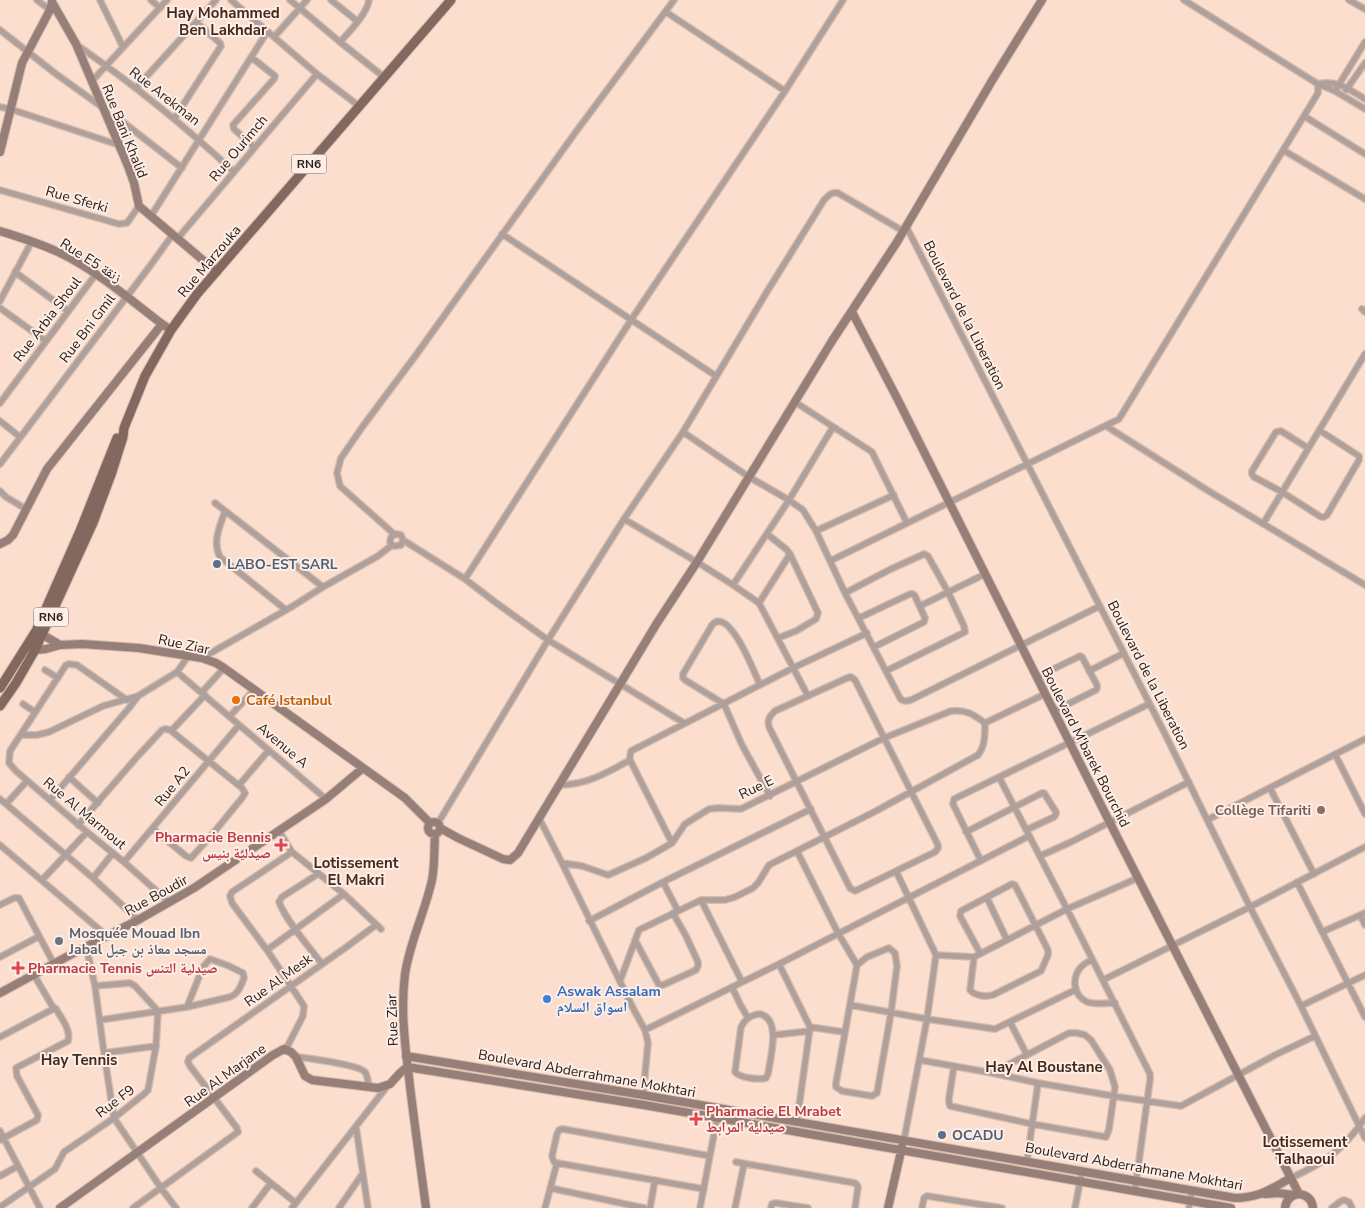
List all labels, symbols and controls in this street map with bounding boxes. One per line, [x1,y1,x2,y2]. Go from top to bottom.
district label: Hay Mohammed Ben Lakhdar [166,3,280,40]
street label: Rue Arekman [125,63,204,130]
street label: Rue Bani Khalid [97,81,152,181]
street label: Rue Ourimch [205,111,272,186]
road number: RN6 [292,154,326,173]
street label: Rue Sferki [43,182,110,217]
street label: Rue Marzouka [173,221,245,302]
street label: Rue E5 زنقة [56,234,125,287]
street label: Boulevard de la Liberation [919,237,1010,393]
street label: Rue Arbia Shoul [9,272,86,366]
street label: Rue Bni Gmil [55,289,120,367]
place label: LABO-EST SARL [227,555,338,574]
marker: LABO-EST SARL [211,558,223,570]
street label: Boulevard de la Liberation [1103,597,1194,753]
road number: RN6 [34,608,68,626]
street label: Rue Ziar [156,630,211,659]
street label: Boulevard M'barek Bourchid [1037,664,1134,830]
place label: Café Istanbul [246,691,333,710]
marker: Café Istanbul [230,694,242,706]
street label: Avenue A [253,718,312,772]
street label: Rue A2 [150,762,195,811]
street label: Rue E [736,771,777,804]
street label: Rue Al Marmout [39,773,130,854]
place label: Collège Tifariti [1215,801,1311,820]
marker: Collège Tifariti [1315,804,1327,816]
place label: Pharmacie Bennis صيدلية بنيس [155,828,271,863]
marker: Pharmacie Bennis صيدلية بنيس [275,839,287,851]
district label: Lotissement El Makri [313,853,399,890]
street label: Rue Boudir [121,870,191,921]
place label: Mosquée Mouad Ibn Jabal مسجد معاذ بن جبل [68,924,207,959]
marker: Mosquée Mouad Ibn Jabal مسجد معاذ بن جبل [53,935,65,947]
street label: Rue Al Mesk [241,949,317,1011]
place label: Pharmacie Tennis صيدلية التنس [28,959,218,978]
marker: Pharmacie Tennis صيدلية التنس [12,962,24,974]
place label: Aswak Assalam اسواق السلام [557,982,661,1017]
marker: Aswak Assalam اسواق السلام [541,993,553,1005]
street label: Rue Ziar [382,994,403,1046]
street label: Rue Al Marjane [181,1039,270,1112]
street label: Boulevard Abderrahmane Mokhtari [477,1045,697,1102]
district label: Hay Tennis [41,1050,117,1070]
district label: Hay Al Boustane [985,1057,1103,1077]
street label: Rue F9 [92,1080,139,1122]
place label: Pharmacie El Mrabet صيدلية المرابط [706,1102,842,1137]
marker: Pharmacie El Mrabet صيدلية المرابط [690,1113,702,1125]
place label: OCADU [952,1126,1004,1145]
marker: OCADU [936,1129,948,1141]
district label: Lotissement Talhaoui [1262,1132,1348,1169]
street label: Boulevard Abderrahmane Mokhtari [1024,1138,1244,1195]

